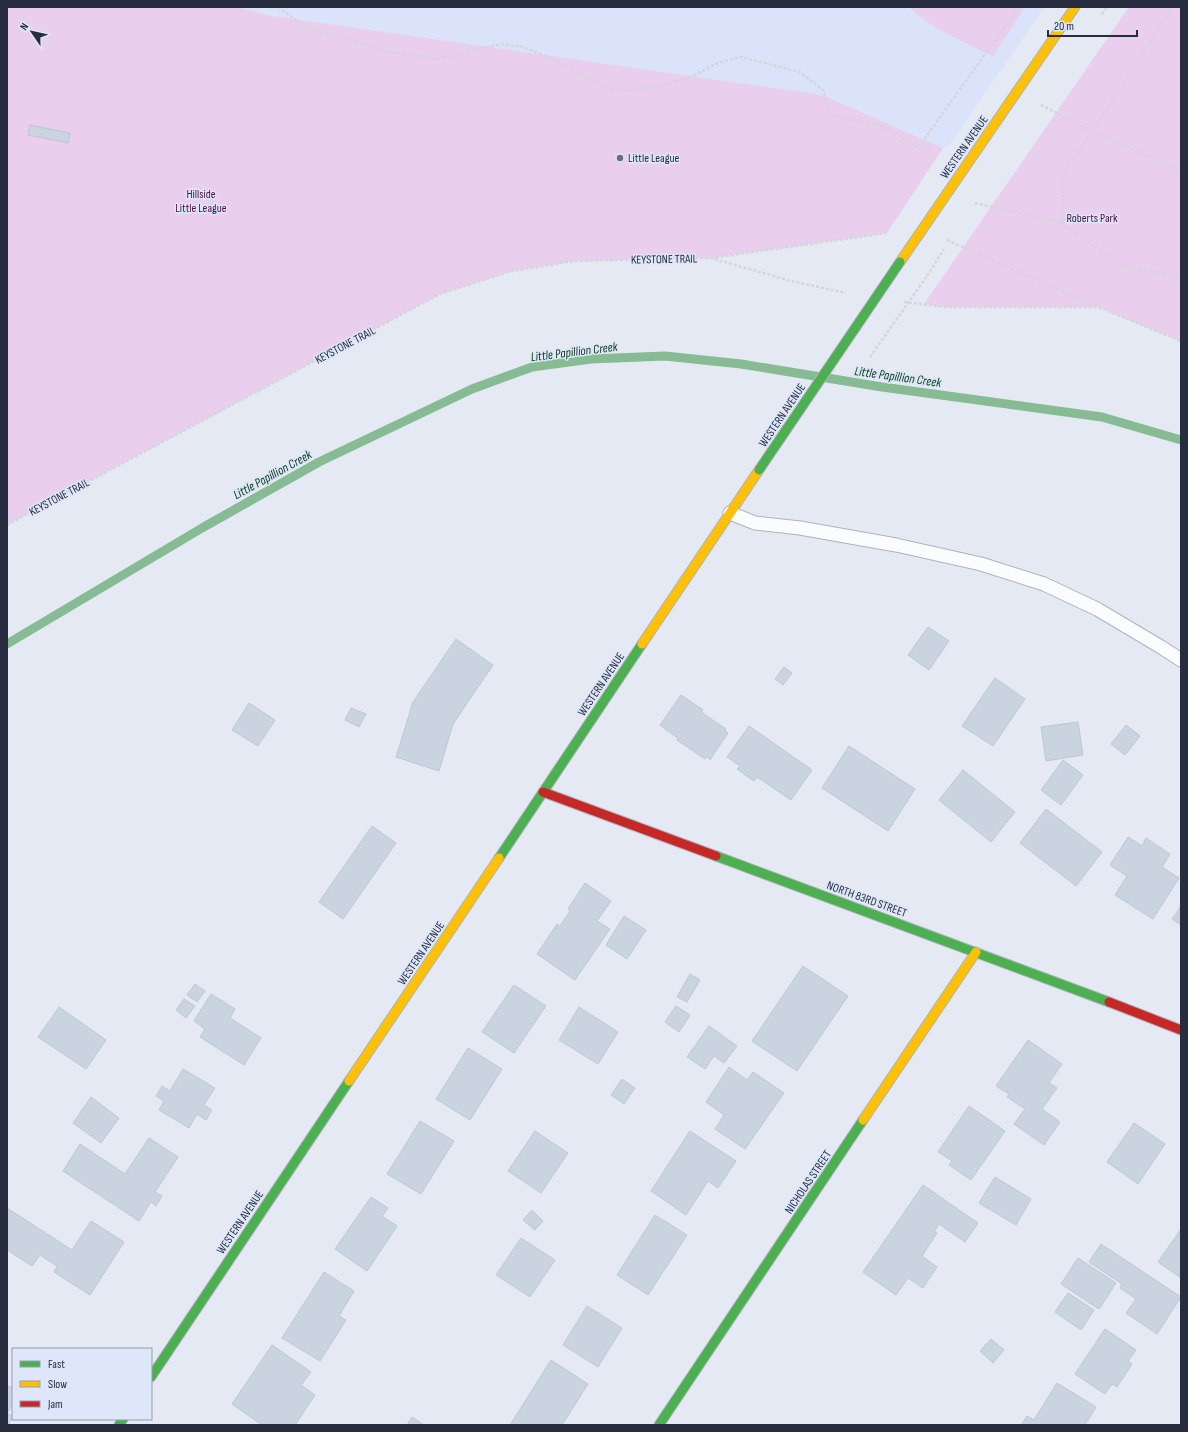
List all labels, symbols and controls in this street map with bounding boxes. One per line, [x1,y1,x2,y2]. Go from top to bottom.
north arrow [12,12,52,52]
scale bar [1048,12,1137,38]
text: 20 m [1054,19,1074,34]
text: N [17,21,31,33]
street label: WESTERN AVENUE [937,113,992,182]
place label: Little League [628,151,680,166]
marker: Little League [615,153,625,163]
park label: Hillside Little League [175,187,227,216]
park label: Roberts Park [1066,211,1118,226]
street label: KEYSTONE TRAIL [631,251,698,268]
street label: KEYSTONE TRAIL [312,323,378,368]
water label: Little Papillion Creek [530,339,620,365]
water label: Little Papillion Creek [854,363,943,391]
street label: WESTERN AVENUE [756,381,809,450]
water label: Little Papillion Creek [230,446,316,503]
street label: KEYSTONE TRAIL [26,475,92,520]
street label: WESTERN AVENUE [575,650,628,719]
street label: NORTH 83RD STREET [825,878,909,921]
street label: WESTERN AVENUE [395,919,448,988]
street label: NICHOLAS STREET [782,1148,835,1217]
street label: WESTERN AVENUE [214,1188,267,1257]
legend [12,1348,152,1420]
text: Fast [48,1357,65,1372]
text: Slow [48,1377,67,1392]
text: Jam [47,1397,63,1412]

